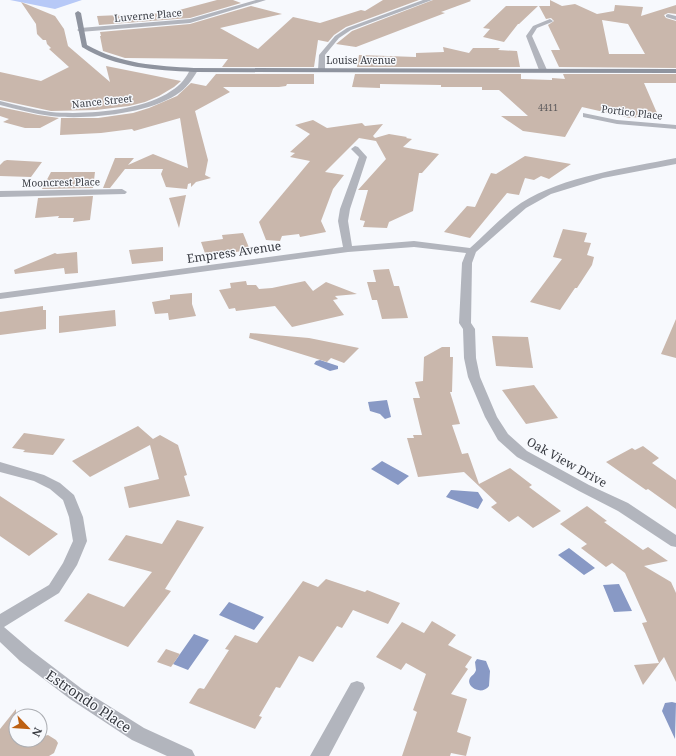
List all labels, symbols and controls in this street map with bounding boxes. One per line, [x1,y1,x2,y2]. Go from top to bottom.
street label: Luverne Place [114,5,182,25]
street label: Louise Avenue [326,53,396,67]
street label: Nance Street [71,91,133,111]
house number: 4411 [538,101,558,114]
street label: Portico Place [601,101,663,123]
street label: Mooncrest Place [22,174,100,190]
street label: Empress Avenue [186,237,282,267]
street label: Oak View Drive [524,433,610,491]
street label: Estrondo Place [43,665,135,737]
north arrow [8,708,48,748]
text: N [29,725,46,740]

